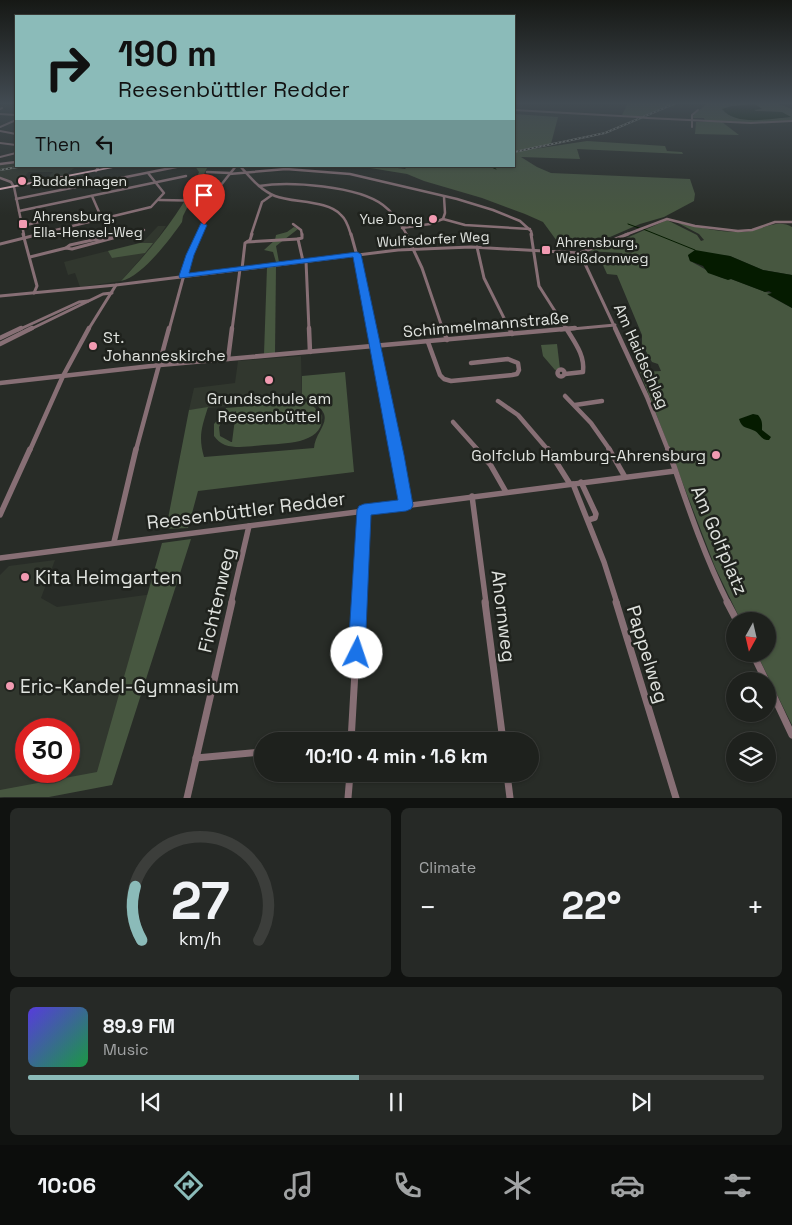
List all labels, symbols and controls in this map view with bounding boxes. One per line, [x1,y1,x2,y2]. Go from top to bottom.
text: 190 m [118,32,217,76]
icon: right [35,35,100,100]
text: Reesenbüttler Redder [118,75,350,103]
icon: left [91,130,119,158]
text: Then [35,132,81,157]
place label: Buddenhagen [32,172,127,190]
pin [183,174,225,225]
marker: Buddenhagen [16,175,28,187]
icon: arrive [190,181,218,209]
place label: Ahrensburg, Ella-Hensel-Weg [33,207,143,241]
place label: Yue Dong [360,210,423,228]
marker: Yue Dong [427,213,439,225]
marker: Ahrensburg, Ella-Hensel-Weg [17,218,29,230]
street label: Wulfsdorfer Weg [376,227,490,251]
place label: Ahrensburg, Weißdornweg [556,233,648,267]
marker: Ahrensburg, Weißdornweg [540,244,552,256]
street label: Am Haidschlag [609,300,674,412]
street label: Schimmelmannstraße [402,307,570,342]
place label: St. Johanneskirche [103,327,226,366]
marker: St. Johanneskirche [87,340,99,352]
marker: Grundschule am Reesenbüttel [263,374,275,386]
place label: Grundschule am Reesenbüttel [207,388,331,427]
place label: Golfclub Hamburg-Ahrensburg [471,445,706,466]
marker: Golfclub Hamburg-Ahrensburg [710,449,722,461]
street label: Am Golfplatz [685,482,754,599]
street label: Reesenbüttler Redder [145,486,347,535]
street label: Fichtenweg [192,545,241,655]
place label: Kita Heimgarten [35,565,182,590]
street label: Ahornweg [485,569,522,664]
marker: Kita Heimgarten [19,571,31,583]
street label: Pappelweg [621,602,674,706]
north arrow [726,612,776,662]
map controls [726,612,776,782]
position arrow [330,626,382,678]
button: search [726,672,776,722]
place label: Eric-Kandel-Gymnasium [20,674,239,699]
marker: Eric-Kandel-Gymnasium [4,680,16,692]
speed limit sign: 30 [15,718,80,783]
button: layers [726,732,776,782]
text: 10:10 · 4 min · 1.6 km [305,744,488,769]
text: Climate [419,857,476,878]
text: 27 [171,868,230,934]
text: 22° [561,882,622,930]
text: − [419,889,436,925]
text: + [747,889,764,925]
text: km/h [179,927,222,950]
text: 89.9 FM [103,1014,175,1039]
text: Music [103,1039,149,1060]
icon: previous [137,1088,165,1116]
icon: pause [382,1088,410,1116]
icon: next [627,1088,655,1116]
icon: directions [171,1168,206,1203]
icon: music [281,1168,316,1203]
icon: phone [390,1168,425,1203]
icon: climate [500,1168,535,1203]
icon: car [610,1168,645,1203]
icon: filters [720,1168,755,1203]
text: 10:06 [37,1171,96,1199]

